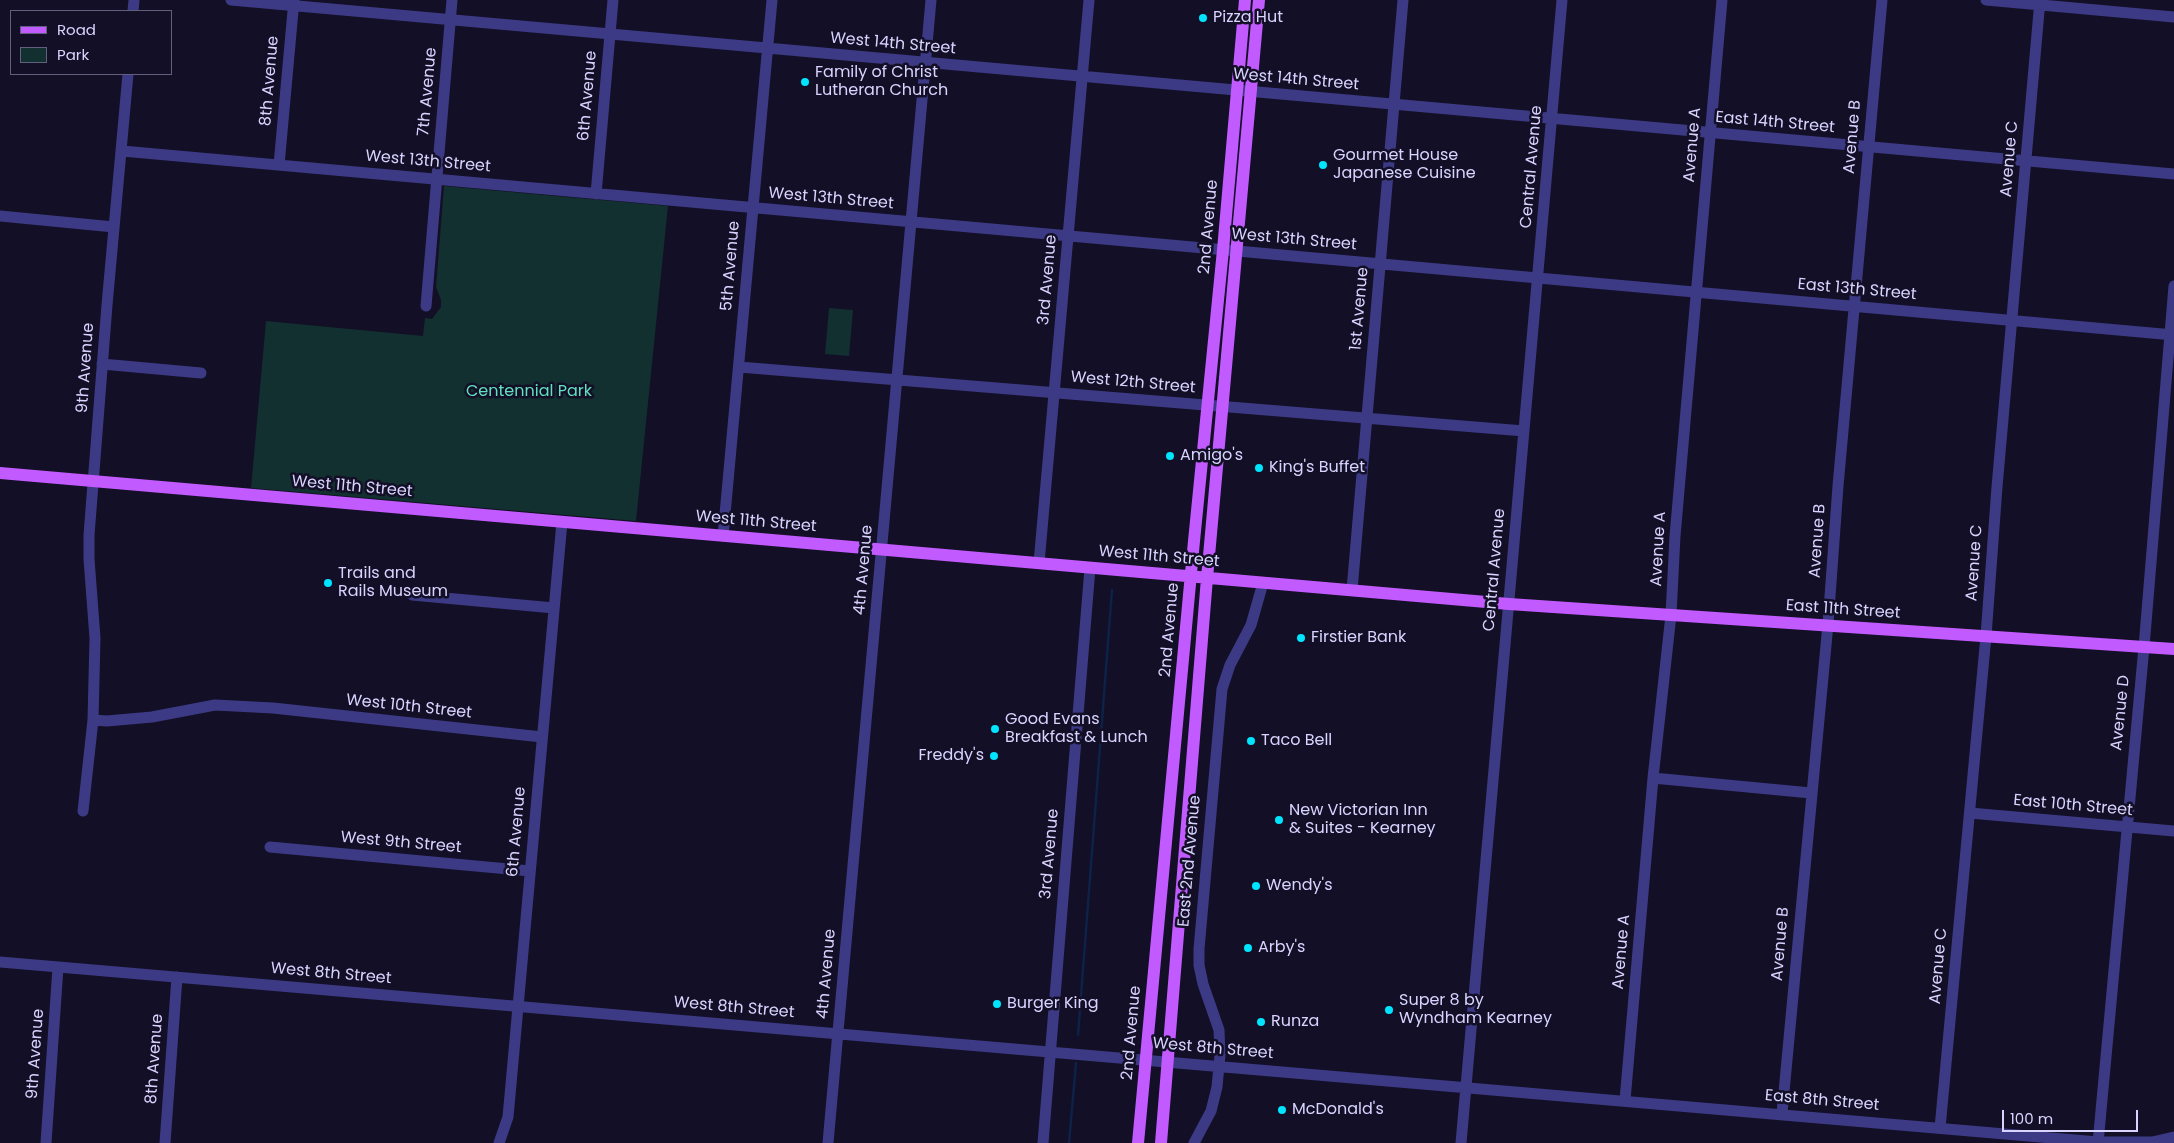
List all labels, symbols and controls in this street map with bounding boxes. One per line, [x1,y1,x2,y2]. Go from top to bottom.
place label: Pizza Hut [1213,8,1283,28]
legend [10,10,172,75]
marker: Pizza Hut [1197,12,1209,24]
text: Road [57,19,96,40]
street label: West 14th Street [829,29,957,59]
street label: 8th Avenue [256,35,284,127]
text: Park [57,44,89,65]
street label: 7th Avenue [415,47,441,137]
street label: 6th Avenue [574,50,602,142]
place label: Family of Christ Lutheran Church [815,63,948,101]
street label: West 14th Street [1232,65,1360,95]
marker: Family of Christ Lutheran Church [799,76,811,88]
street label: Avenue B [1840,99,1866,175]
street label: Central Avenue [1517,105,1547,229]
street label: Avenue A [1680,107,1706,183]
street label: East 14th Street [1714,108,1836,138]
street label: Avenue C [1997,120,2023,198]
place label: Gourmet House Japanese Cuisine [1333,146,1476,184]
street label: West 13th Street [365,147,491,177]
marker: Gourmet House Japanese Cuisine [1317,159,1329,171]
street label: 2nd Avenue [1195,179,1223,275]
street label: West 13th Street [768,184,894,214]
street label: 5th Avenue [717,220,745,312]
street label: West 13th Street [1231,225,1357,255]
street label: 3rd Avenue [1034,234,1062,326]
street label: 1st Avenue [1347,266,1373,352]
street label: East 13th Street [1797,275,1917,305]
street label: 9th Avenue [73,322,99,414]
street label: West 12th Street [1070,368,1196,398]
park label: Centennial Park [466,382,592,402]
place label: Amigo's [1180,446,1243,466]
marker: Amigo's [1164,450,1176,462]
place label: King's Buffet [1269,458,1365,478]
marker: King's Buffet [1253,462,1265,474]
street label: West 11th Street [291,472,413,502]
street label: Avenue B [1806,503,1830,579]
street label: West 11th Street [695,507,817,537]
street label: Central Avenue [1480,508,1510,632]
street label: Avenue A [1647,511,1671,587]
street label: 4th Avenue [850,524,878,616]
street label: Avenue C [1963,524,1987,602]
street label: West 11th Street [1098,542,1220,572]
place label: Trails and Rails Museum [338,564,448,602]
marker: Trails and Rails Museum [322,577,334,589]
street label: 2nd Avenue [1156,582,1184,678]
street label: East 11th Street [1785,596,1901,624]
place label: Firstier Bank [1311,628,1406,648]
marker: Firstier Bank [1295,632,1307,644]
street label: Avenue D [2107,674,2135,752]
street label: West 10th Street [345,691,473,723]
place label: Good Evans Breakfast & Lunch [1005,710,1148,748]
marker: Good Evans Breakfast & Lunch [989,723,1001,735]
place label: Taco Bell [1261,731,1332,751]
marker: Taco Bell [1245,735,1257,747]
place label: Freddy's [919,746,984,766]
marker: Freddy's [988,750,1000,762]
street label: 6th Avenue [503,786,531,878]
street label: East 10th Street [2012,791,2134,821]
street label: East 2nd Avenue [1175,794,1205,928]
place label: New Victorian Inn & Suites - Kearney [1289,801,1436,839]
street label: 3rd Avenue [1036,808,1064,900]
marker: New Victorian Inn & Suites - Kearney [1273,814,1285,826]
street label: West 9th Street [340,828,462,858]
place label: Wendy's [1266,876,1332,896]
marker: Wendy's [1250,880,1262,892]
street label: Avenue B [1768,906,1794,982]
street label: Avenue A [1609,914,1635,990]
street label: Avenue C [1926,927,1952,1005]
street label: 4th Avenue [813,928,841,1020]
place label: Arby's [1258,938,1305,958]
marker: Arby's [1242,942,1254,954]
street label: West 8th Street [270,959,392,989]
street label: 2nd Avenue [1118,985,1146,1081]
place label: Super 8 by Wyndham Kearney [1399,991,1552,1029]
street label: West 8th Street [673,993,795,1023]
place label: Burger King [1007,994,1099,1014]
marker: Burger King [991,998,1003,1010]
marker: Super 8 by Wyndham Kearney [1383,1004,1395,1016]
street label: 9th Avenue [23,1008,49,1100]
place label: Runza [1271,1012,1319,1032]
street label: 8th Avenue [142,1013,168,1105]
marker: Runza [1255,1016,1267,1028]
street label: West 8th Street [1152,1034,1274,1064]
street label: East 8th Street [1764,1086,1880,1116]
place label: McDonald's [1292,1100,1384,1120]
scale bar [2004,1100,2140,1132]
marker: McDonald's [1276,1104,1288,1116]
text: 100 m [2010,1108,2053,1129]

